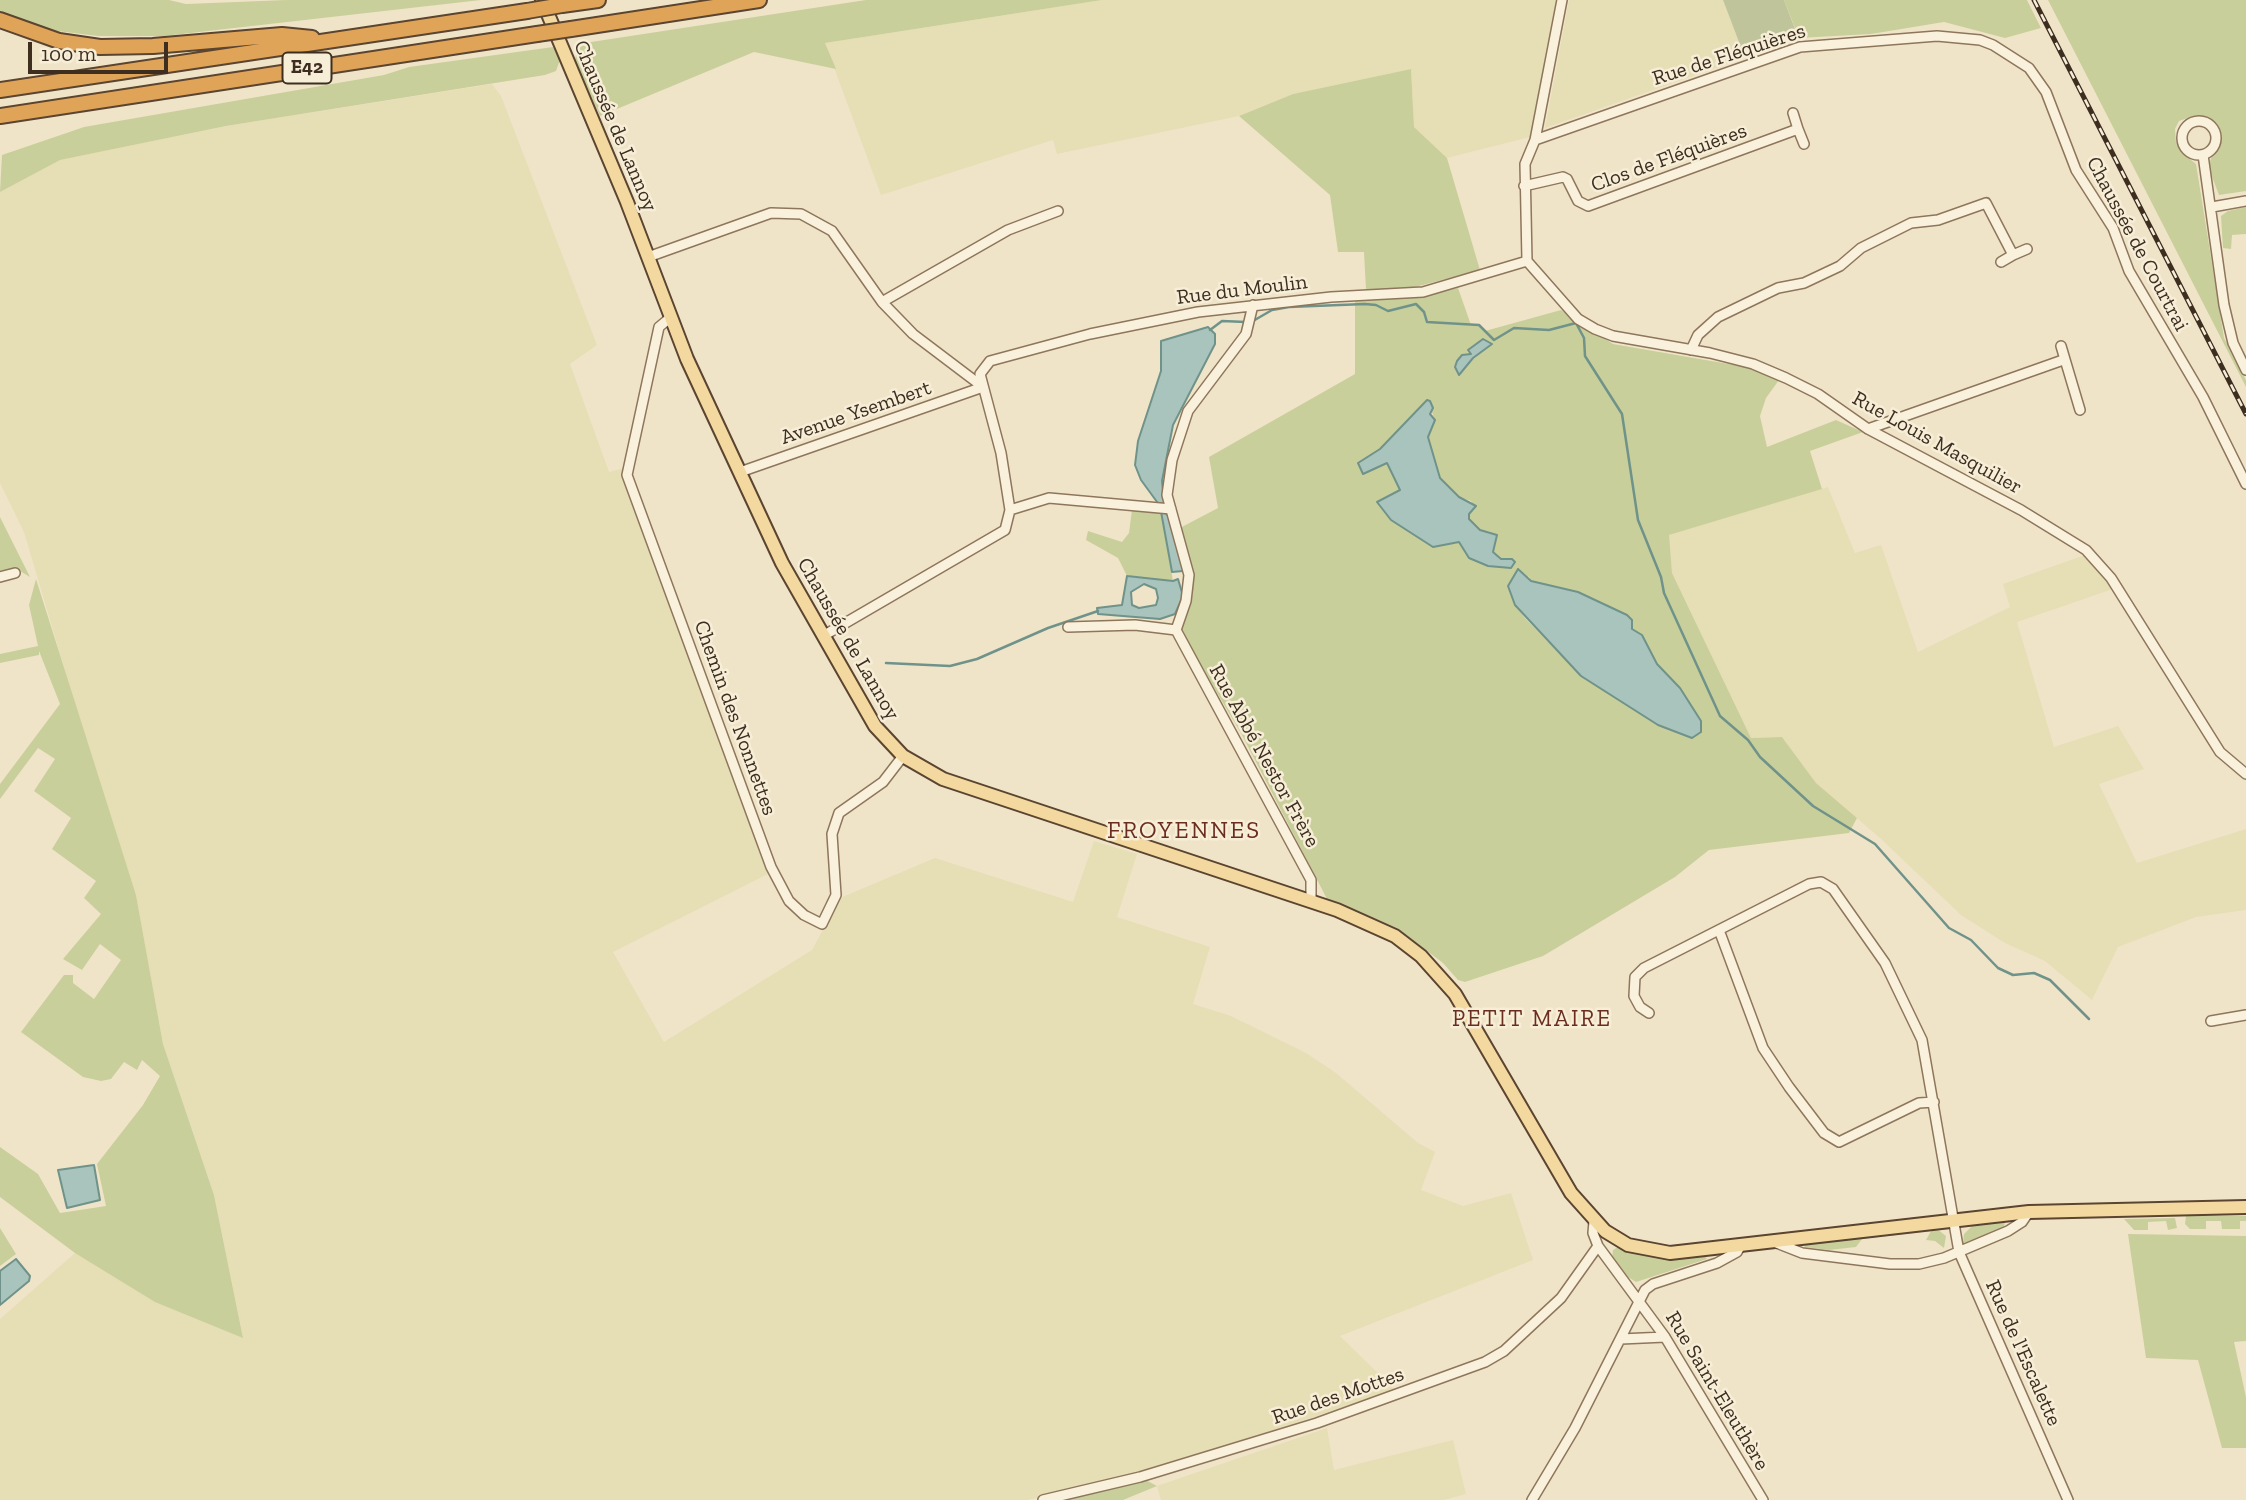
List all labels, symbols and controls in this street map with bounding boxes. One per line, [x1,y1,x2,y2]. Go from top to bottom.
street label: Rue de Fléquières [1649,18,1809,92]
scale bar [32,28,172,72]
street label: Chaussée de Lannoy [568,37,662,215]
text: 100 m [41,41,96,66]
road number: E42 [282,52,332,83]
street label: Clos de Fléquières [1588,118,1750,198]
street label: Chaussée de Courtrai [2080,152,2194,336]
street label: Rue du Moulin [1175,269,1309,311]
street label: Avenue Ysembert [777,375,935,451]
street label: Rue Louis Masquilier [1848,386,2026,500]
street label: Chaussée de Lannoy [791,553,905,725]
street label: Chemin des Nonnettes [688,617,782,819]
street label: Rue Abbé Nestor Frère [1203,660,1325,852]
district label: FROYENNES [1108,817,1260,845]
district label: PETIT MAIRE [1453,1005,1611,1033]
street label: Rue de l'Escalette [1980,1276,2066,1430]
street label: Rue Saint-Eleuthère [1660,1307,1774,1475]
street label: Rue des Mottes [1269,1362,1407,1430]

